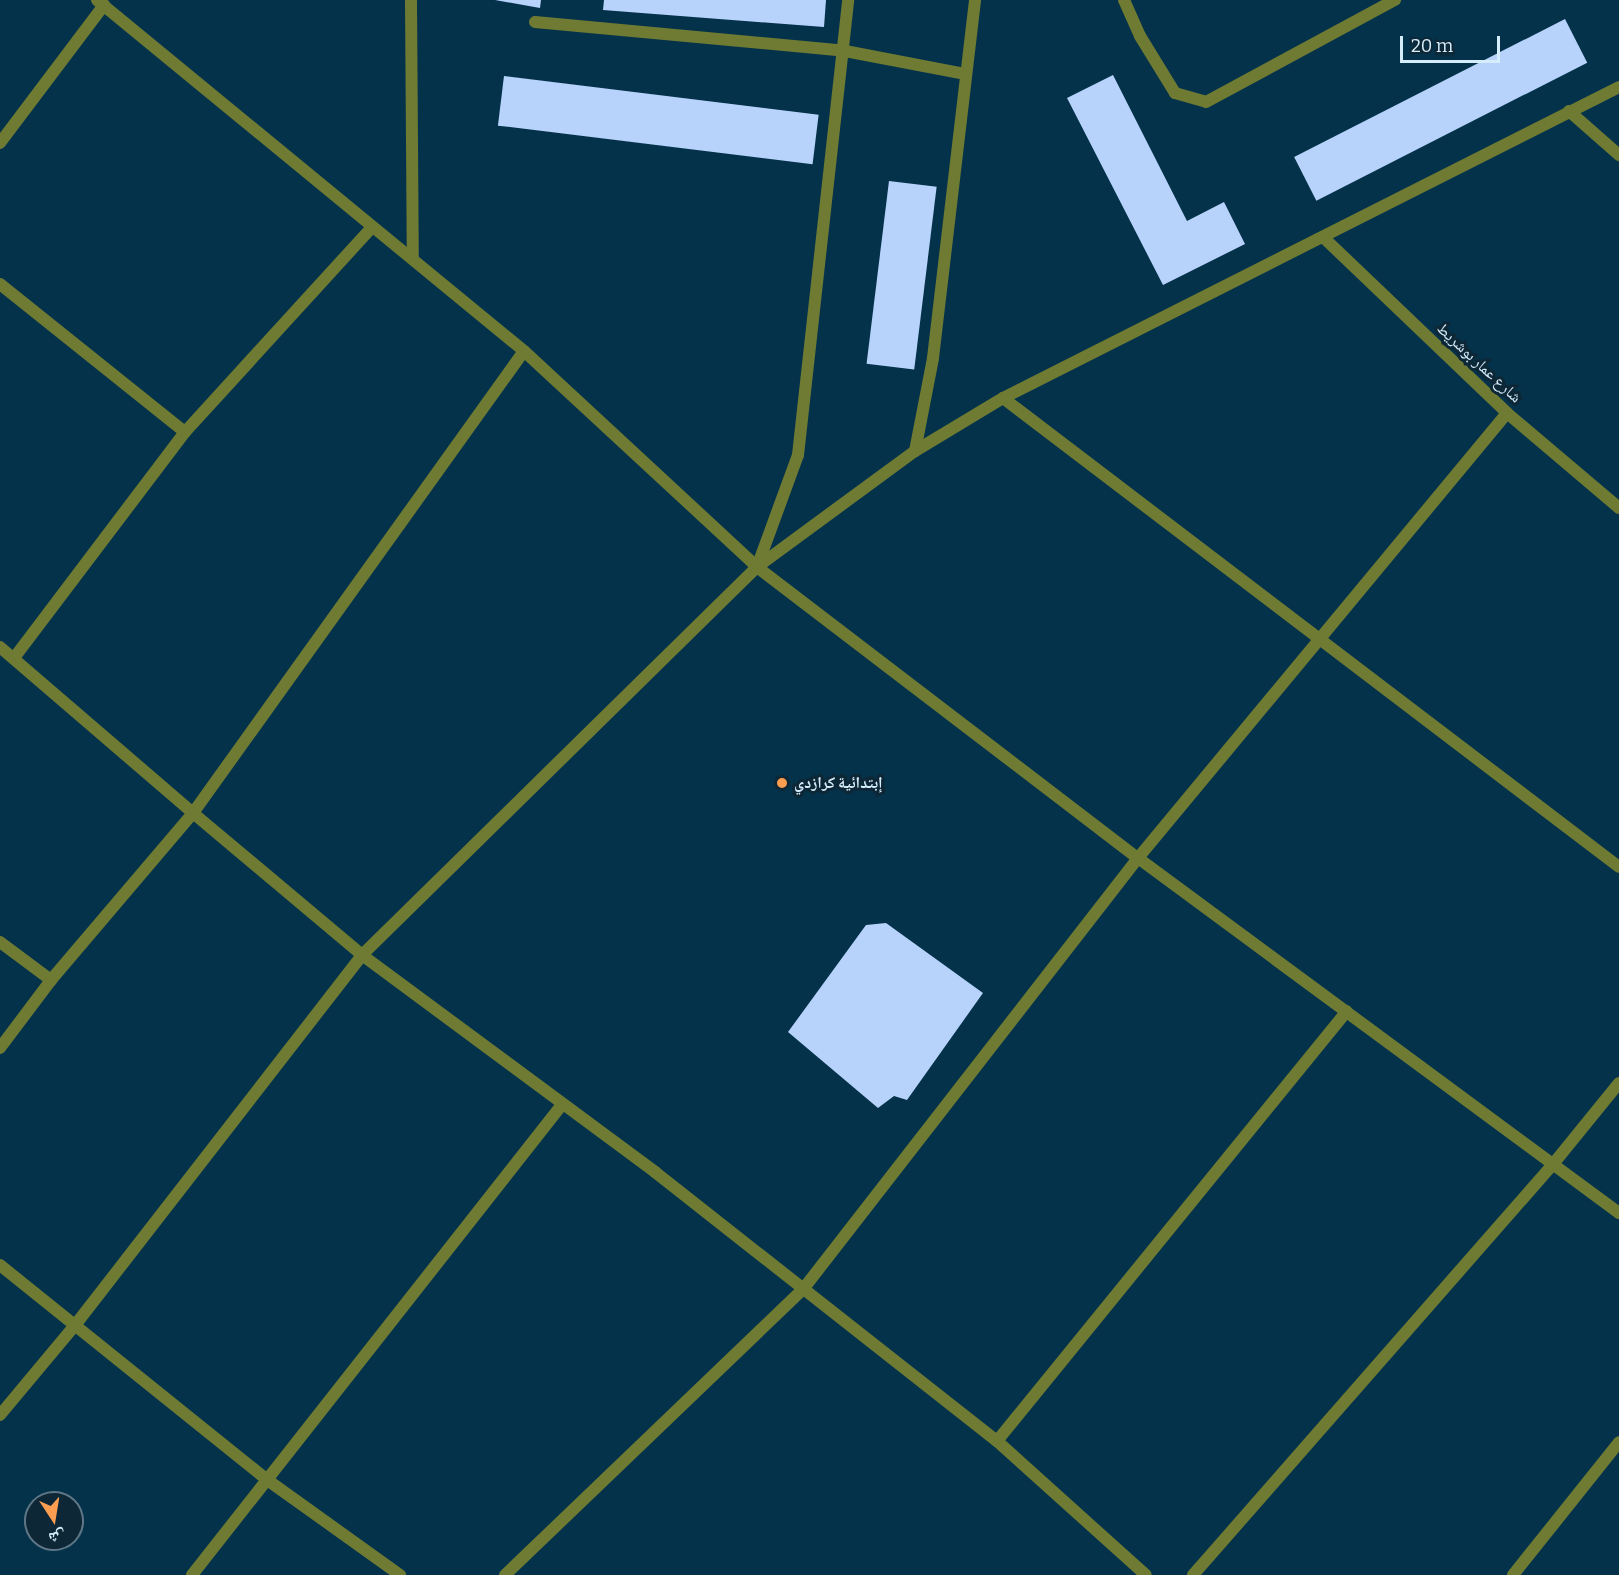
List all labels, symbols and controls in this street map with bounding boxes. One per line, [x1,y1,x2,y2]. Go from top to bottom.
scale bar [1403,24,1504,62]
text: 20 m [1411,35,1453,57]
street label: شارع عمار بوشريط [1433,319,1525,407]
place label: إبتدائية كرازدي [794,773,883,793]
marker: إبتدائية كرازدي [775,776,789,790]
north arrow [24,1491,84,1551]
text: ش [47,1526,68,1548]

